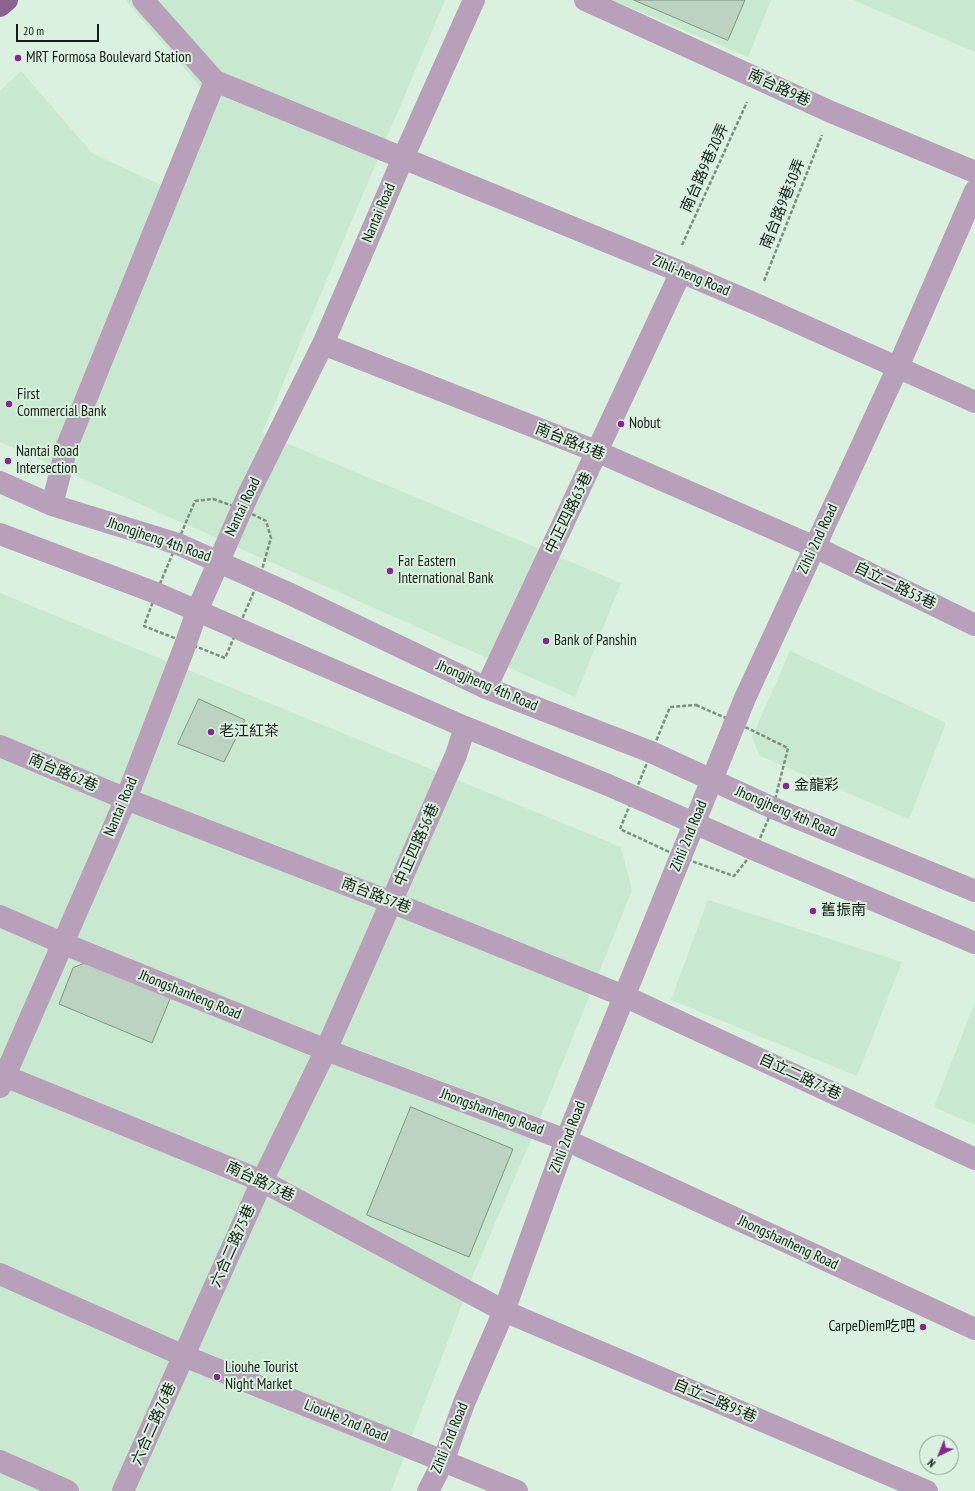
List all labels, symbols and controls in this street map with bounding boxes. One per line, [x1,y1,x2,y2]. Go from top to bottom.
scale bar [18,16,101,42]
text: 20 m [23,23,44,38]
place label: MRT Formosa Boulevard Station [26,49,191,67]
marker: MRT Formosa Boulevard Station [13,53,23,63]
street label: 南台路9巷 [745,66,813,110]
street label: 南台路9巷20弄 [677,121,733,215]
street label: 南台路9巷30弄 [757,156,809,252]
street label: Nantai Road [358,181,400,245]
street label: Zihli-heng Road [650,252,732,300]
place label: First Commercial Bank [17,386,107,421]
marker: First Commercial Bank [4,399,14,409]
place label: Nobut [629,415,661,433]
marker: Nobut [616,419,626,429]
street label: 南台路43巷 [533,420,607,464]
place label: Nantai Road Intersection [16,443,79,478]
marker: Nantai Road Intersection [3,456,13,466]
street label: 中正四路63巷 [542,469,596,557]
street label: Nantai Road [222,475,264,539]
street label: Zihli 2nd Road [794,501,842,577]
street label: Jhongjheng 4th Road [105,514,213,566]
place label: Far Eastern International Bank [398,553,494,588]
street label: 自立二路53巷 [851,559,939,613]
marker: Far Eastern International Bank [385,566,395,576]
place label: Bank of Panshin [554,632,636,650]
marker: Bank of Panshin [541,636,551,646]
street label: Jhongjheng 4th Road [434,657,540,715]
place label: 老江紅茶 [219,723,279,741]
marker: 老江紅茶 [206,727,216,737]
street label: 南台路62巷 [26,750,100,796]
street label: Nantai Road [100,775,142,839]
place label: 金龍彩 [794,777,839,795]
marker: 金龍彩 [781,781,791,791]
street label: Jhongjheng 4th Road [733,783,839,841]
street label: Zihli 2nd Road [667,798,711,874]
street label: 中正四路56巷 [391,801,443,889]
street label: 南台路57巷 [338,874,414,918]
place label: 舊振南 [821,902,866,920]
marker: 舊振南 [808,906,818,916]
street label: Jhongshanheng Road [136,966,244,1024]
street label: 自立二路73巷 [756,1050,844,1104]
street label: Jhongshanheng Road [438,1085,546,1139]
street label: Zihli 2nd Road [546,1099,590,1175]
street label: 南台路73巷 [223,1158,297,1206]
street label: 六合二路75巷 [207,1202,259,1290]
street label: Jhongshanheng Road [735,1212,841,1274]
place label: CarpeDiem吃吧 [828,1318,915,1336]
marker: CarpeDiem吃吧 [918,1322,928,1332]
place label: Liouhe Tourist Night Market [225,1359,298,1394]
marker: Liouhe Tourist Night Market [212,1372,222,1382]
street label: 自立二路95巷 [671,1375,759,1427]
street label: 六合二路76巷 [128,1380,180,1468]
street label: LiouHe 2nd Road [302,1396,390,1446]
street label: Zihli 2nd Road [428,1400,472,1476]
north arrow [919,1435,959,1475]
text: N [925,1456,938,1470]

